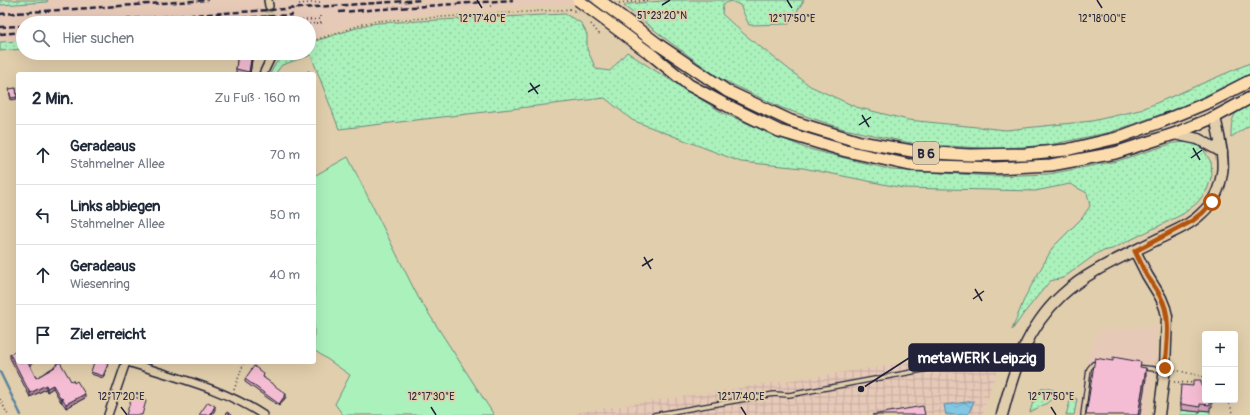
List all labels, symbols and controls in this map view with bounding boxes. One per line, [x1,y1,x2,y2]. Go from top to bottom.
text: 51°23'20"N [637,10,687,22]
text: 12°17'40"E [459,13,505,25]
text: 12°17'50"E [769,13,815,25]
text: 12°18'00"E [1078,13,1126,25]
search box [16,16,316,60]
icon: search [30,27,52,49]
text: Hier suchen [62,29,134,48]
text: 2 Min. [32,88,74,109]
text: Zu Fuß · 160 m [215,90,300,106]
text: Geradeaus [70,137,136,156]
road number: B 6 [913,142,939,164]
icon: ahead [32,144,54,166]
text: 70 m [270,147,300,163]
text: Stahmelner Allee [70,156,165,172]
route start [1203,193,1221,211]
text: Links abbiegen [70,197,161,216]
icon: left [32,204,54,226]
text: 50 m [270,207,300,223]
text: Stahmelner Allee [70,216,165,232]
text: Geradeaus [70,257,136,276]
icon: ahead [32,264,54,286]
text: 40 m [269,267,300,283]
text: Wiesenring [70,276,130,292]
icon: arrive [32,324,54,346]
text: Ziel erreicht [70,325,146,344]
map controls [1202,331,1238,403]
button: + [1202,331,1238,367]
callout: metaWERK Leipzig [909,344,1044,371]
text: metaWERK Leipzig [918,349,1037,368]
route end [1156,359,1174,377]
button: − [1202,367,1238,403]
text: 12°17'20"E [98,391,144,403]
text: 12°17'30"E [408,391,454,403]
text: 12°17'40"E [718,391,764,403]
text: 12°17'50"E [1028,391,1074,403]

